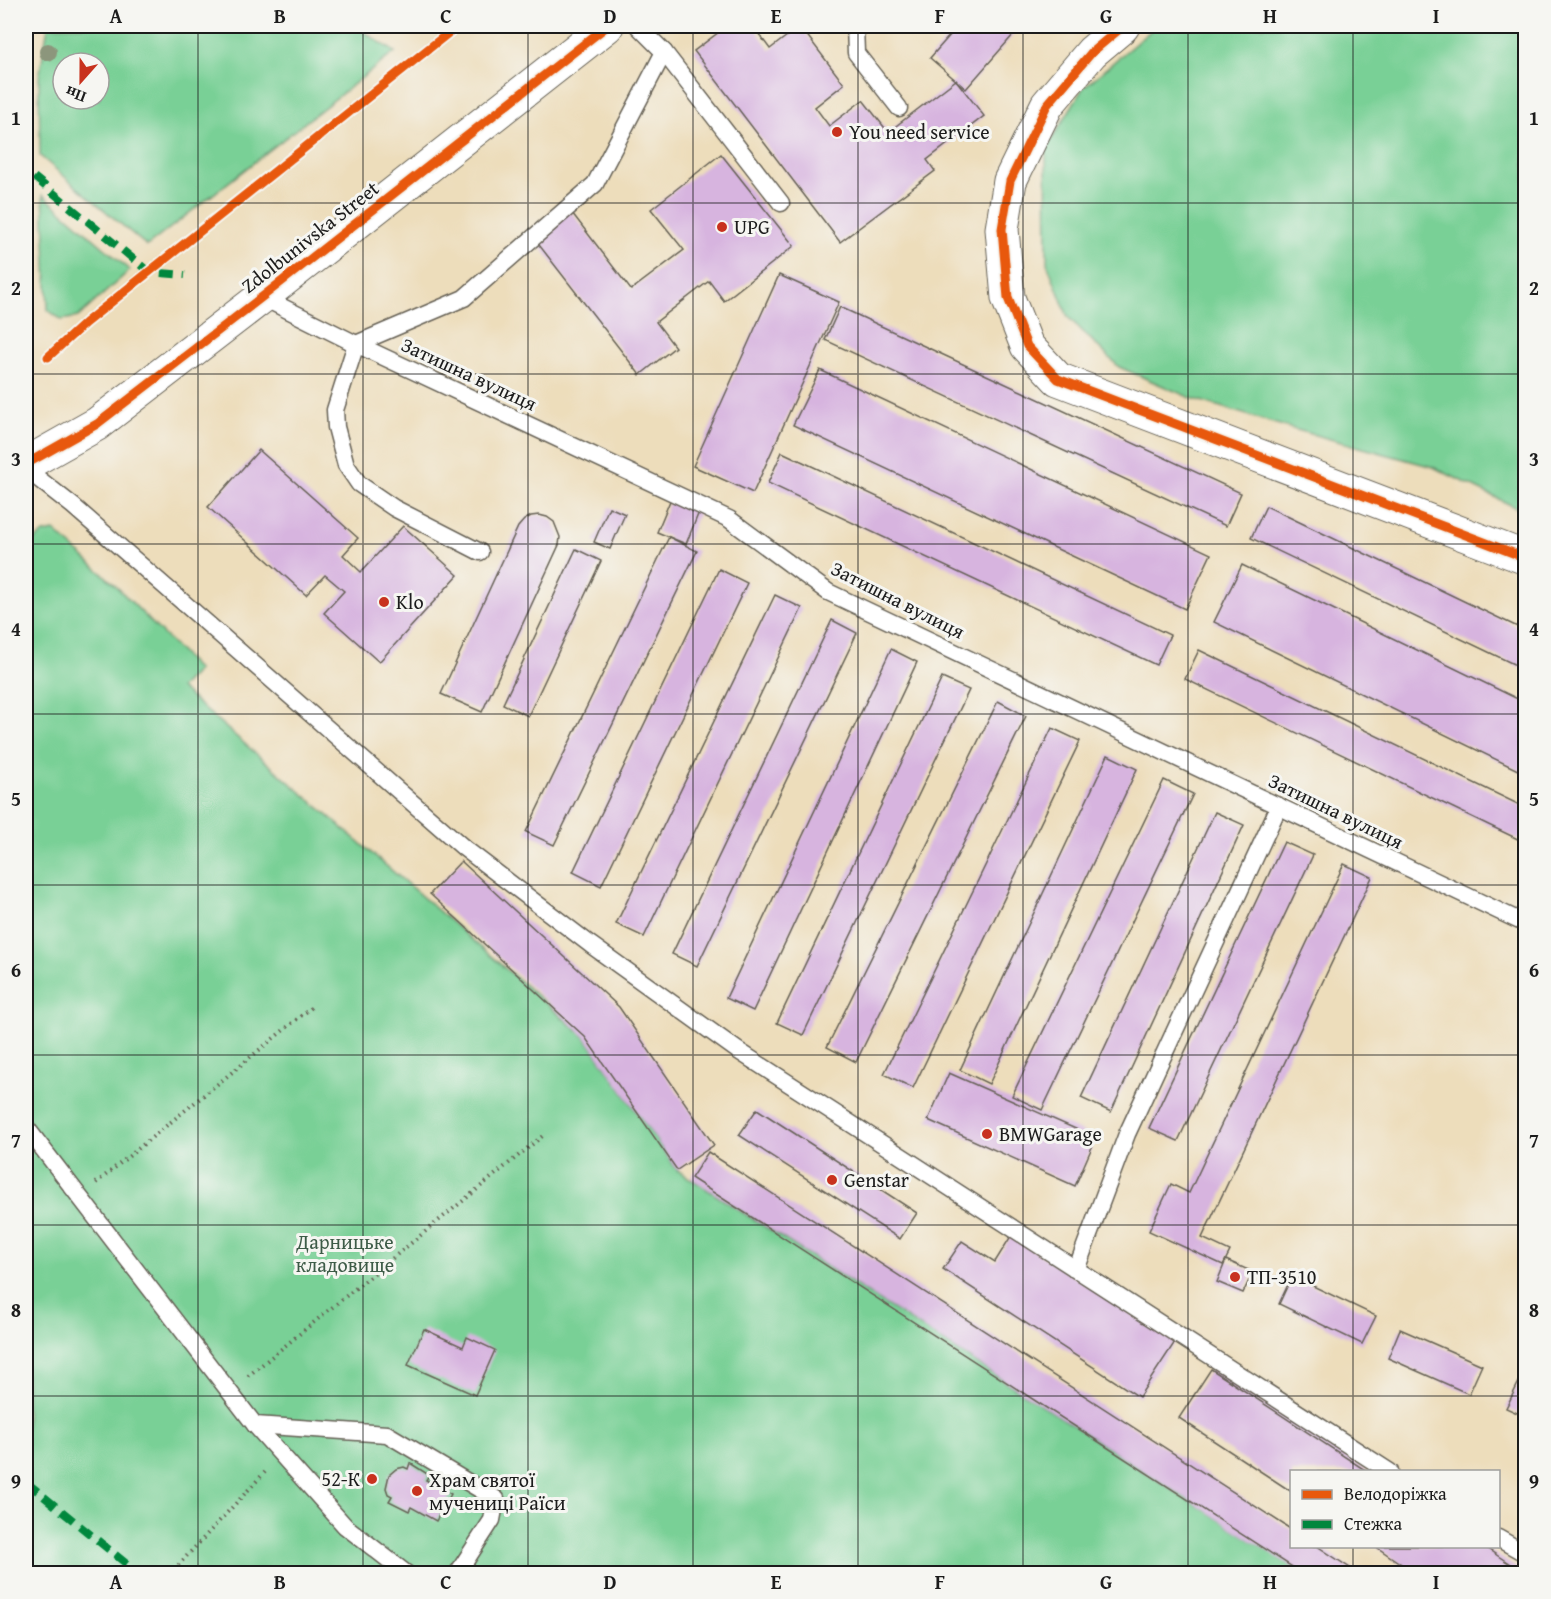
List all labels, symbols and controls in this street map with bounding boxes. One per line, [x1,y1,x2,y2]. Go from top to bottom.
text: A [110,1,123,30]
text: B [274,1,286,30]
text: C [440,1,452,30]
text: D [603,1,617,30]
text: E [771,1,782,30]
text: F [935,1,945,30]
text: G [1100,1,1112,30]
text: H [1263,1,1277,30]
text: I [1433,1,1439,30]
north arrow [51,51,111,111]
text: Пн [62,80,90,110]
text: 1 [11,103,21,132]
text: 1 [1529,103,1539,132]
place label: You need service [849,117,990,146]
marker: You need service [830,125,844,139]
street label: Zdolbunivska Street [235,174,385,300]
place label: UPG [734,212,770,241]
marker: UPG [715,220,729,234]
text: 2 [11,273,21,302]
text: 2 [1529,273,1539,302]
street label: Затишна вулиця [397,329,542,418]
text: 3 [11,444,21,473]
text: 3 [1529,444,1539,473]
street label: Затишна вулиця [826,553,970,646]
place label: Klo [396,587,424,616]
marker: Klo [377,595,391,609]
text: 4 [11,614,21,643]
text: 4 [1529,614,1539,643]
street label: Затишна вулиця [1264,765,1408,856]
text: 5 [11,784,21,813]
text: 5 [1529,784,1539,813]
text: 6 [11,955,21,984]
text: 6 [1529,955,1539,984]
place label: BMWGarage [999,1119,1102,1148]
text: 7 [11,1125,21,1154]
text: 7 [1529,1125,1539,1154]
marker: BMWGarage [980,1127,994,1141]
place label: Genstar [844,1165,909,1194]
marker: Genstar [825,1173,839,1187]
park label: Дарницьке кладовище [295,1227,394,1279]
place label: ТП-3510 [1247,1262,1316,1291]
marker: ТП-3510 [1228,1270,1242,1284]
text: 8 [11,1295,21,1324]
text: 8 [1529,1295,1539,1324]
place label: 52-К [322,1464,361,1493]
place label: Храм святої мучениці Раїси [429,1465,566,1517]
text: 9 [11,1466,21,1495]
text: 9 [1529,1466,1539,1495]
legend [1290,1470,1500,1548]
marker: 52-К [365,1472,379,1486]
text: Велодоріжка [1344,1480,1447,1507]
marker: Храм святої мучениці Раїси [410,1484,424,1498]
text: Стежка [1344,1510,1403,1537]
text: A [110,1567,123,1596]
text: B [274,1567,286,1596]
text: C [440,1567,452,1596]
text: D [603,1567,617,1596]
text: E [771,1567,782,1596]
text: F [935,1567,945,1596]
text: G [1100,1567,1112,1596]
text: H [1263,1567,1277,1596]
text: I [1433,1567,1439,1596]

